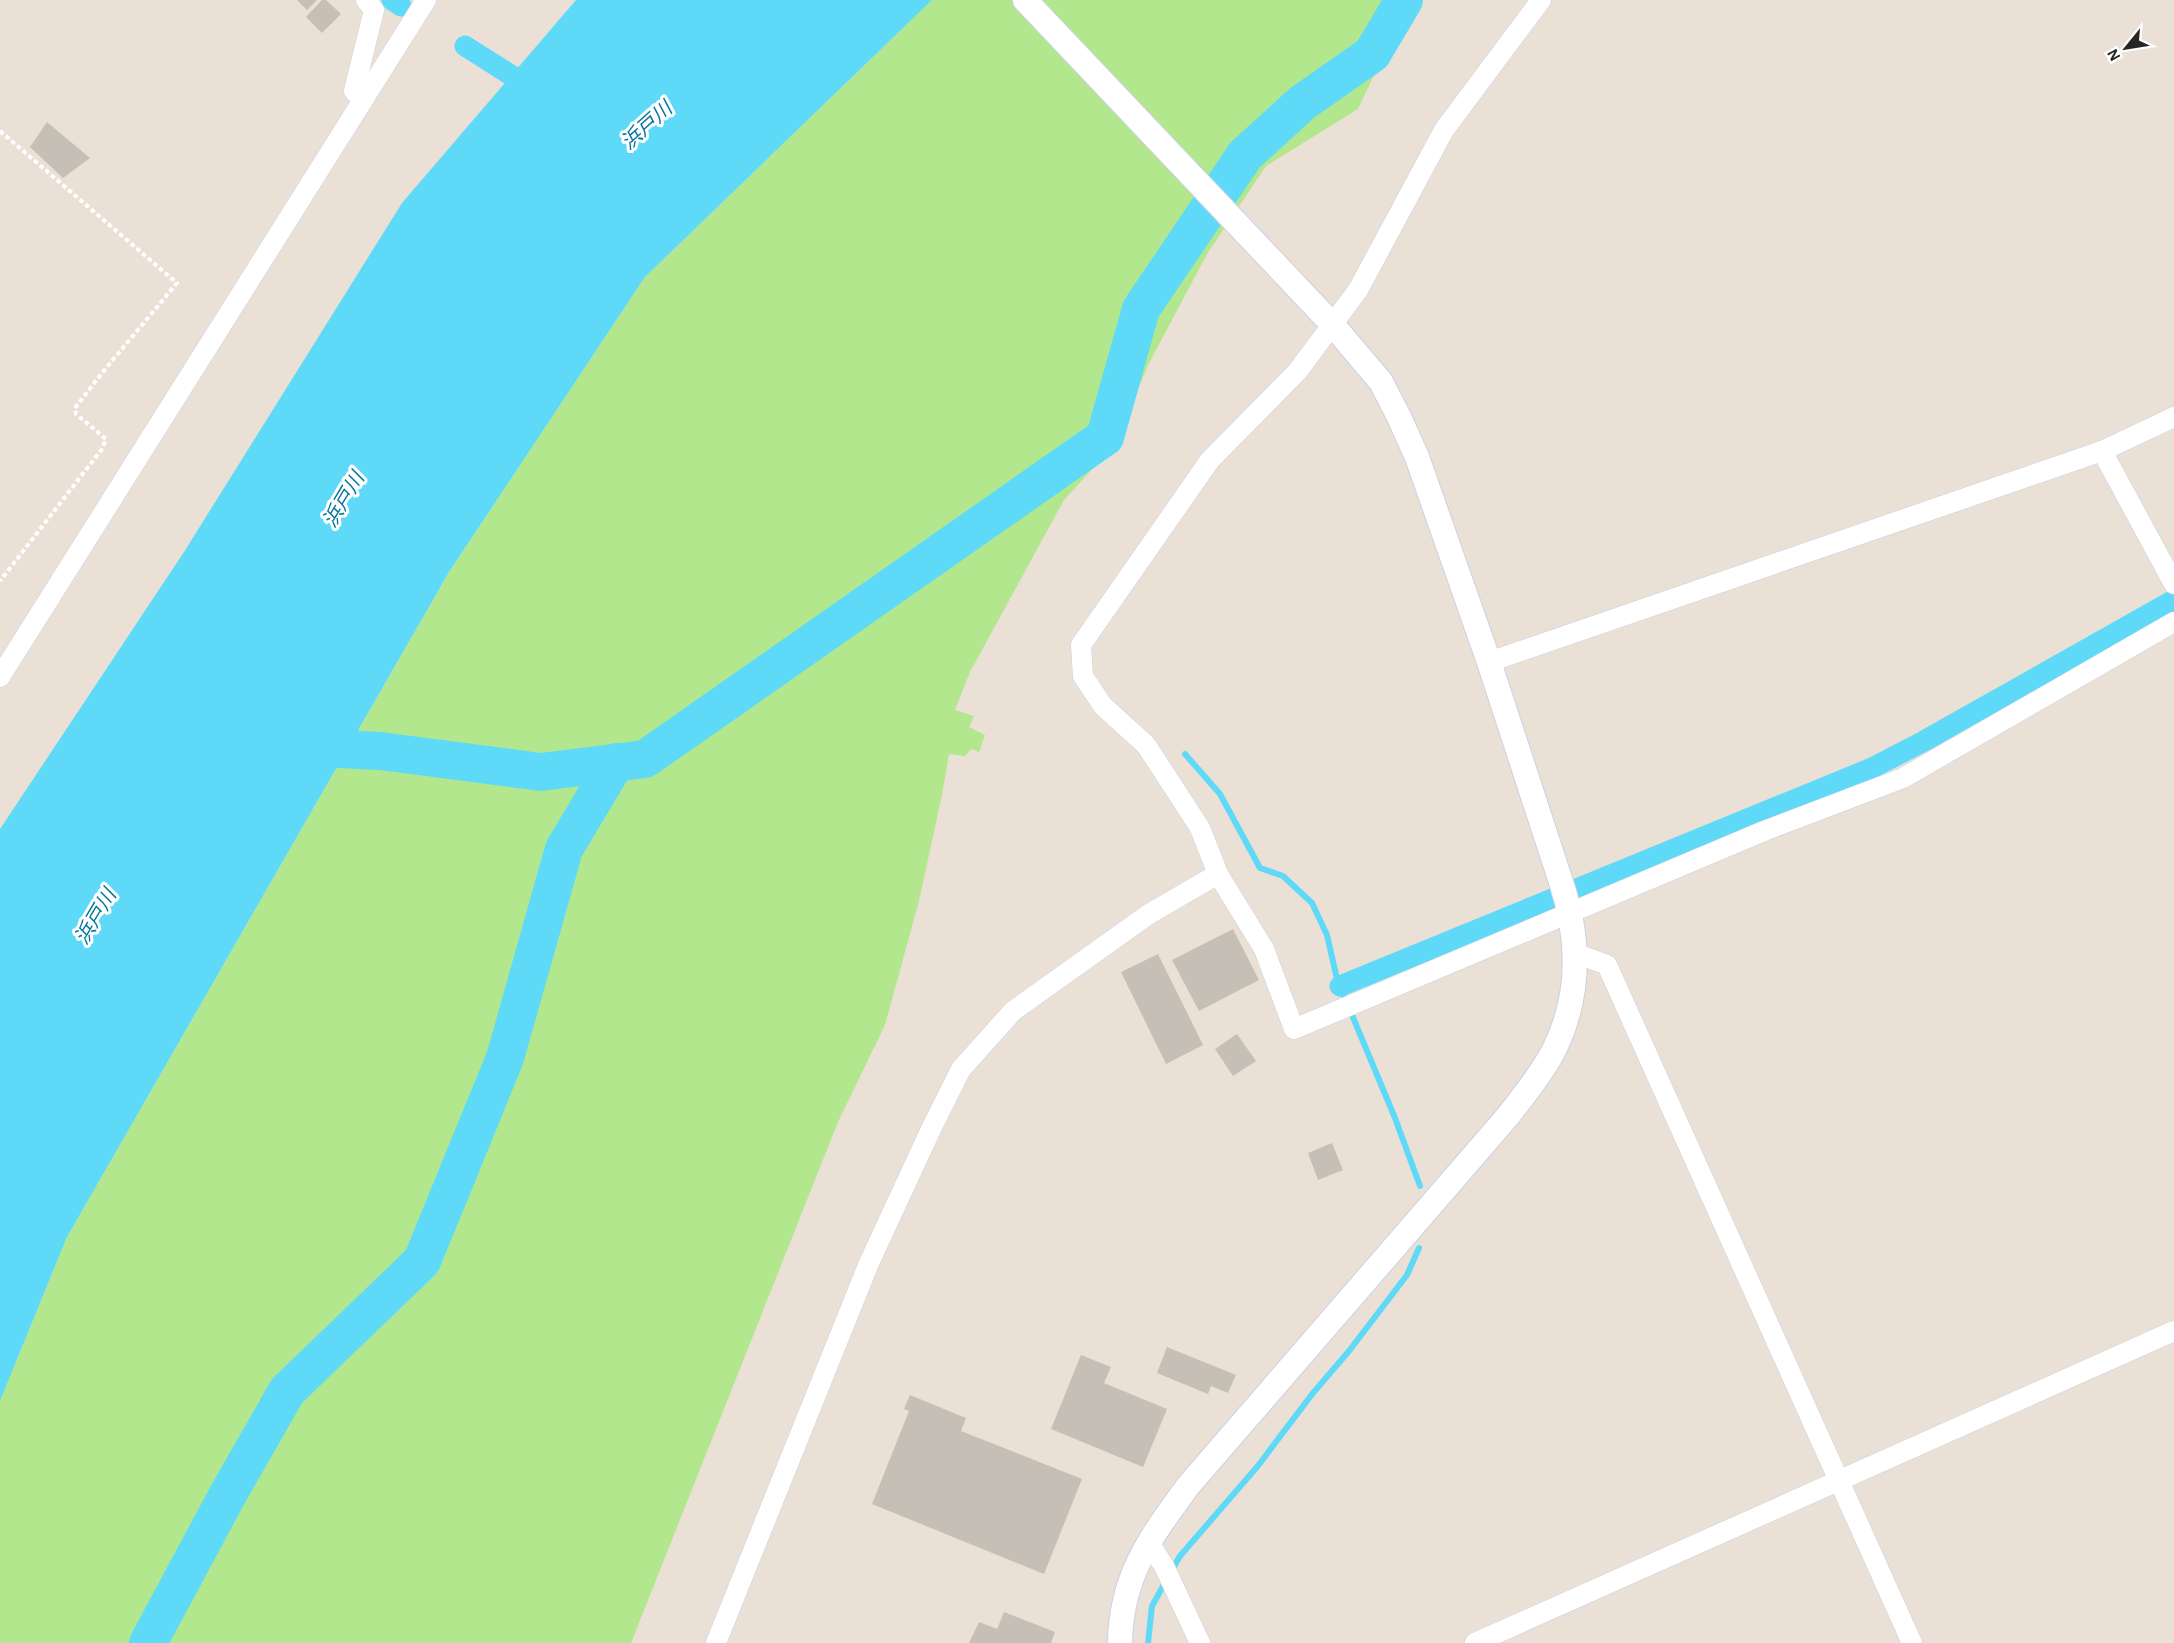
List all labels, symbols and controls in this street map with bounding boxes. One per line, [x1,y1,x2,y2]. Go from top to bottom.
north arrow [2096,18,2156,78]
text: N [2104,46,2124,64]
water label: 浜戸川 [617,96,677,154]
water label: 浜戸川 [319,467,369,531]
water label: 浜戸川 [71,884,121,948]

